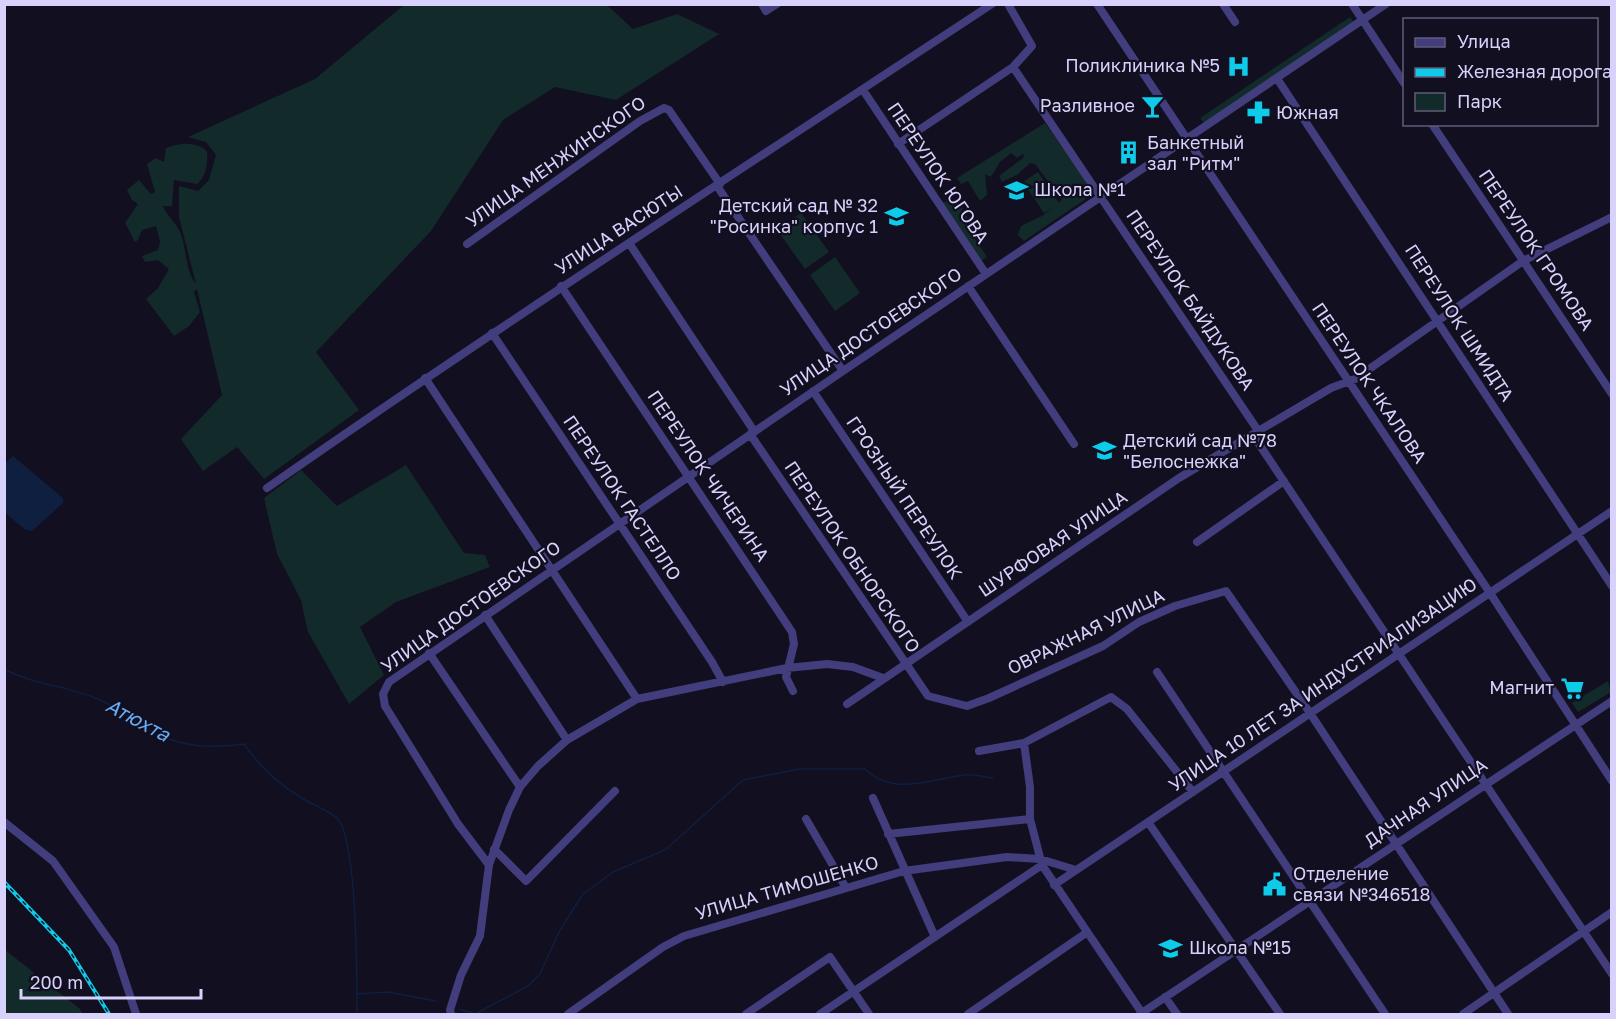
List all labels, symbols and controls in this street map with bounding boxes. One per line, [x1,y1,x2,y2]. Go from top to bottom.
legend [1403,18,1598,126]
text: Улица [1457,30,1511,52]
hospital icon: Поликлиника №5 [1225,53,1251,79]
place label: Поликлиника №5 [1065,54,1220,76]
text: Железная дорога [1457,60,1612,82]
text: Парк [1457,90,1502,112]
street label: УЛИЦА МЕНЖИНСКОГО [461,91,649,232]
bar icon: Разливное [1140,93,1166,119]
place label: Разливное [1040,94,1135,116]
street label: ПЕРЕУЛОК ЮГОВА [883,98,994,247]
pharmacy icon: Южная [1245,100,1271,126]
place label: Южная [1276,101,1339,123]
place label: Банкетный зал "Ритм" [1147,131,1244,174]
building icon: Банкетный зал "Ритм" [1116,140,1142,166]
street label: ПЕРЕУЛОК ГРОМОВА [1475,165,1599,334]
school or university icon: Школа №1 [1003,177,1029,203]
place label: Школа №1 [1034,178,1126,200]
street label: УЛИЦА ВАСЮТЫ [550,180,686,279]
place label: Детский сад № 32 "Росинка" корпус 1 [710,194,878,237]
school or university icon: Детский сад № 32 "Росинка" корпус 1 [883,203,909,229]
street label: ПЕРЕУЛОК БАЙДУКОВА [1122,205,1260,394]
street label: ПЕРЕУЛОК ШМИДТА [1401,240,1519,405]
street label: УЛИЦА ДОСТОЕВСКОГО [775,262,965,400]
street label: ПЕРЕУЛОК ЧКАЛОВА [1308,298,1432,467]
street label: ПЕРЕУЛОК ЧИЧЕРИНА [643,386,774,565]
street label: ПЕРЕУЛОК ГАСТЕЛЛО [559,411,686,584]
street label: ГРОЗНЫЙ ПЕРЕУЛОК [842,412,968,583]
place label: Детский сад №78 "Белоснежка" [1123,429,1277,472]
school or university icon: Детский сад №78 "Белоснежка" [1092,438,1118,464]
street label: ПЕРЕУЛОК ОБНОРСКОГО [780,456,925,657]
street label: ШУРФОВАЯ УЛИЦА [974,485,1131,601]
street label: УЛИЦА ДОСТОЕВСКОГО [376,536,565,677]
street label: УЛИЦА 10 ЛЕТ ЗА ИНДУСТРИАЛИЗАЦИЮ [1164,572,1481,796]
street label: ОВРАЖНАЯ УЛИЦА [1003,584,1168,679]
supermarket icon: Магнит [1559,675,1585,701]
place label: Магнит [1489,676,1554,698]
water label: Атюхта [102,692,175,746]
street label: ДАЧНАЯ УЛИЦА [1360,753,1491,851]
street label: УЛИЦА ТИМОШЕНКО [693,850,881,924]
place label: Отделение связи №346518 [1293,862,1430,905]
public building icon: Отделение связи №346518 [1262,871,1288,897]
school or university icon: Школа №15 [1158,935,1184,961]
place label: Школа №15 [1189,936,1291,958]
scale bar [21,962,201,1000]
text: 200 m [30,971,83,993]

